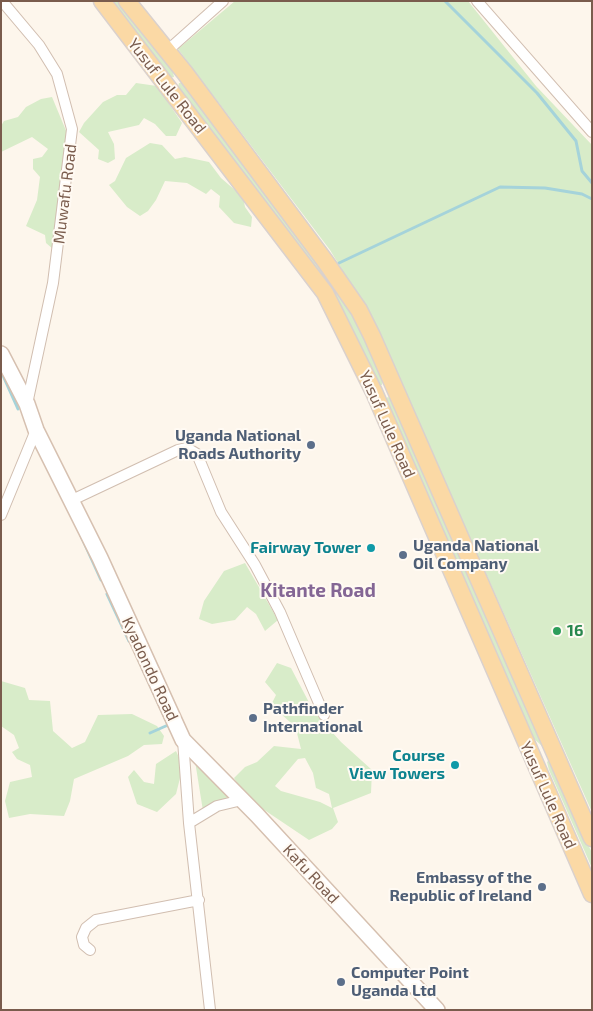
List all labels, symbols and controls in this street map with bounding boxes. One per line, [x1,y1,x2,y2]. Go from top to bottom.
street label: Yusuf Lule Road [124,35,210,137]
street label: Muwafu Road [49,143,81,245]
street label: Yusuf Lule Road [355,367,419,481]
place label: Uganda National Roads Authority [175,426,301,464]
marker: Uganda National Roads Authority [305,439,317,451]
place label: Uganda National Oil Company [413,536,539,574]
place label: Fairway Tower [250,538,361,558]
marker: Fairway Tower [365,542,377,554]
marker: Uganda National Oil Company [397,549,409,561]
district label: Kitante Road [260,580,376,602]
street label: Kyadondo Road [118,614,182,724]
place label: 16 [567,621,583,641]
marker: 16 [551,625,563,637]
place label: Pathfinder International [263,699,363,737]
marker: Pathfinder International [247,712,259,724]
street label: Yusuf Lule Road [516,738,580,852]
place label: Course View Towers [349,746,445,784]
marker: Course View Towers [449,759,461,771]
street label: Kafu Road [279,840,343,908]
place label: Embassy of the Republic of Ireland [390,868,532,906]
marker: Embassy of the Republic of Ireland [536,881,548,893]
place label: Computer Point Uganda Ltd [351,963,469,1001]
marker: Computer Point Uganda Ltd [335,976,347,988]

